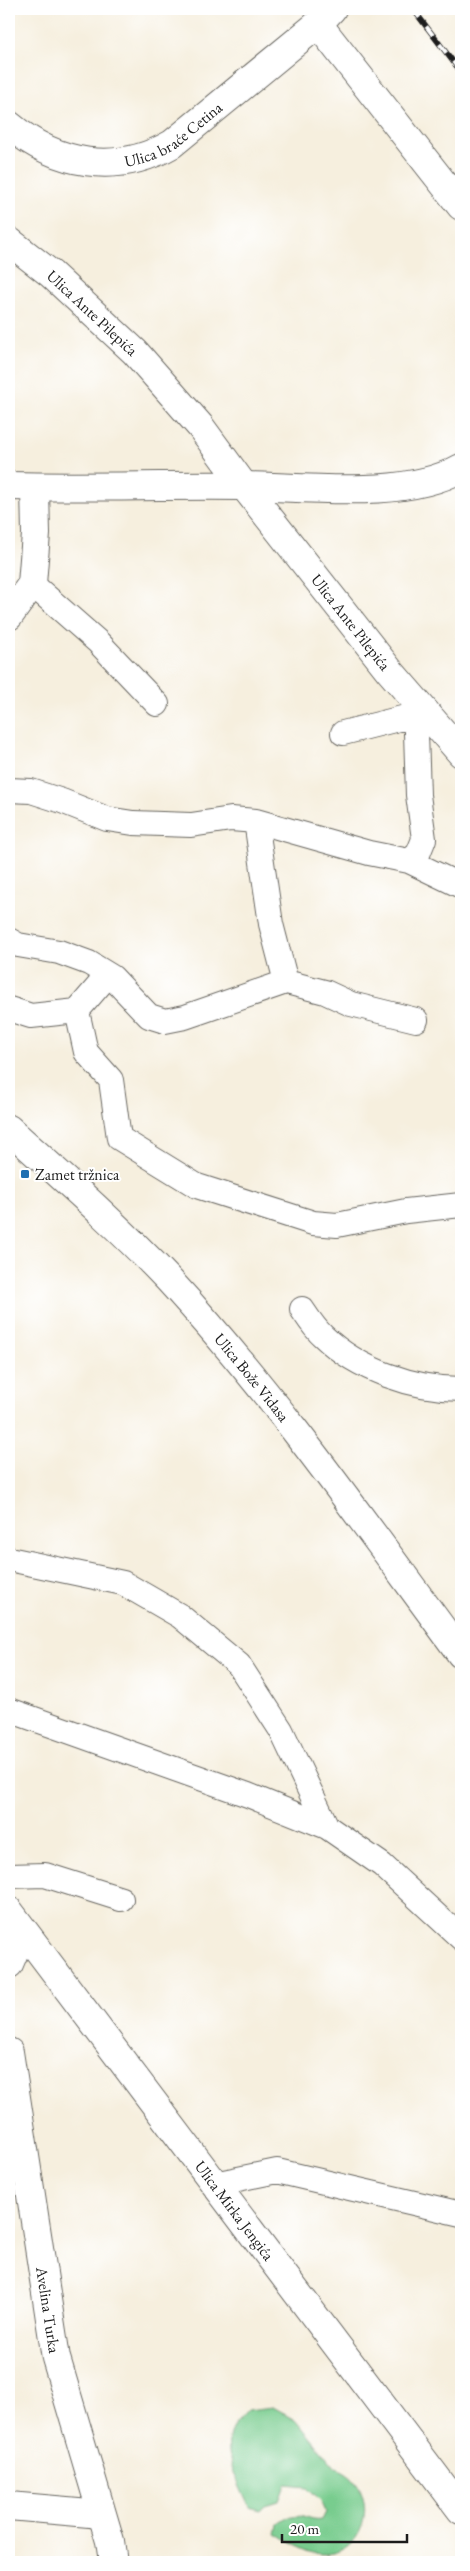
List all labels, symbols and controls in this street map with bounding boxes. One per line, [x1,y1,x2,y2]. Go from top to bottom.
street label: Ulica braće Cetina [122,97,227,172]
street label: Ulica Ante Pilepića [42,265,143,361]
street label: Ulica Ante Pilepića [306,570,396,675]
place label: Zamet tržnica [35,1164,120,1185]
marker: Zamet tržnica [19,1168,31,1180]
street label: Ulica Bože Vidasa [209,1329,295,1427]
street label: Ulica Mirka Jengića [190,2156,279,2265]
street label: Avelina Turka [31,2264,65,2355]
scale bar [282,2511,408,2543]
text: 20 m [290,2519,319,2538]

